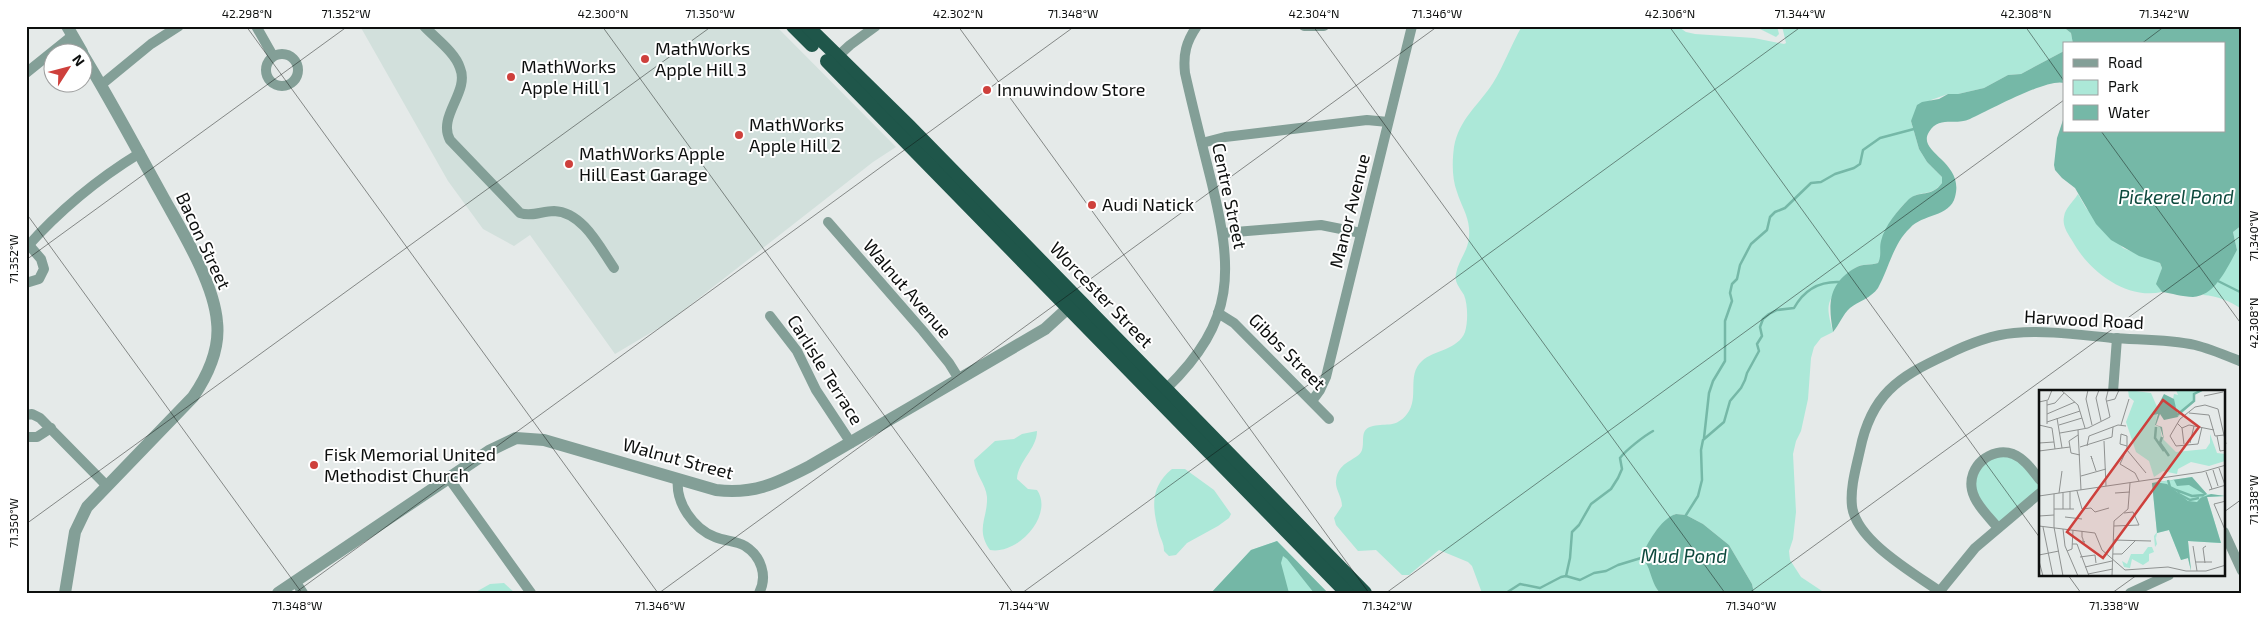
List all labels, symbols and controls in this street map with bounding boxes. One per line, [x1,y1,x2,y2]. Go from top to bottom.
text: 42.298°N [222,6,272,20]
text: 71.352°W [321,6,371,20]
text: 42.300°N [578,6,628,20]
text: 71.350°W [685,6,735,20]
text: 42.302°N [933,6,983,20]
text: 71.348°W [1048,6,1098,20]
text: 42.304°N [1289,6,1339,20]
text: 71.346°W [1412,6,1462,20]
text: 42.306°N [1645,6,1695,20]
text: 71.344°W [1775,6,1825,20]
text: 42.308°N [2001,6,2051,20]
text: 71.342°W [2139,6,2189,20]
place label: MathWorks Apple Hill 3 [655,37,750,80]
north arrow [42,42,92,92]
legend [2063,42,2226,132]
text: N [69,51,89,69]
marker: MathWorks Apple Hill 3 [639,53,651,65]
text: Road [2108,53,2143,71]
place label: MathWorks Apple Hill 1 [521,55,616,98]
marker: MathWorks Apple Hill 1 [505,71,517,83]
text: Park [2108,77,2139,95]
place label: Innuwindow Store [997,78,1145,100]
marker: Innuwindow Store [981,84,993,96]
text: Water [2108,103,2150,121]
place label: MathWorks Apple Hill 2 [749,113,844,156]
marker: MathWorks Apple Hill 2 [733,129,745,141]
street label: Centre Street [1208,141,1252,251]
place label: MathWorks Apple Hill East Garage [579,142,725,185]
street label: Manor Avenue [1324,151,1374,270]
marker: MathWorks Apple Hill East Garage [563,158,575,170]
water label: Pickerel Pond [2118,185,2234,208]
street label: Bacon Street [172,189,236,293]
place label: Audi Natick [1102,193,1194,215]
marker: Audi Natick [1086,199,1098,211]
text: 71.340°W [2246,211,2260,261]
text: 71.352°W [6,234,20,284]
street label: Walnut Avenue [859,235,957,342]
street label: Worcester Street [1046,237,1158,352]
text: 42.308°N [2246,298,2260,348]
street label: Harwood Road [2023,305,2145,333]
street label: Gibbs Street [1245,308,1331,394]
street label: Carlisle Terrace [783,310,868,429]
inset map [2039,390,2226,576]
street label: Walnut Street [621,433,736,483]
place label: Fisk Memorial United Methodist Church [324,443,496,486]
marker: Fisk Memorial United Methodist Church [308,459,320,471]
text: 71.338°W [2246,475,2260,525]
text: 71.350°W [6,498,20,548]
water label: Mud Pond [1641,544,1727,567]
text: 71.348°W [272,598,322,612]
text: 71.346°W [635,598,685,612]
text: 71.344°W [999,598,1049,612]
text: 71.342°W [1362,598,1412,612]
text: 71.340°W [1726,598,1776,612]
text: 71.338°W [2089,598,2139,612]

